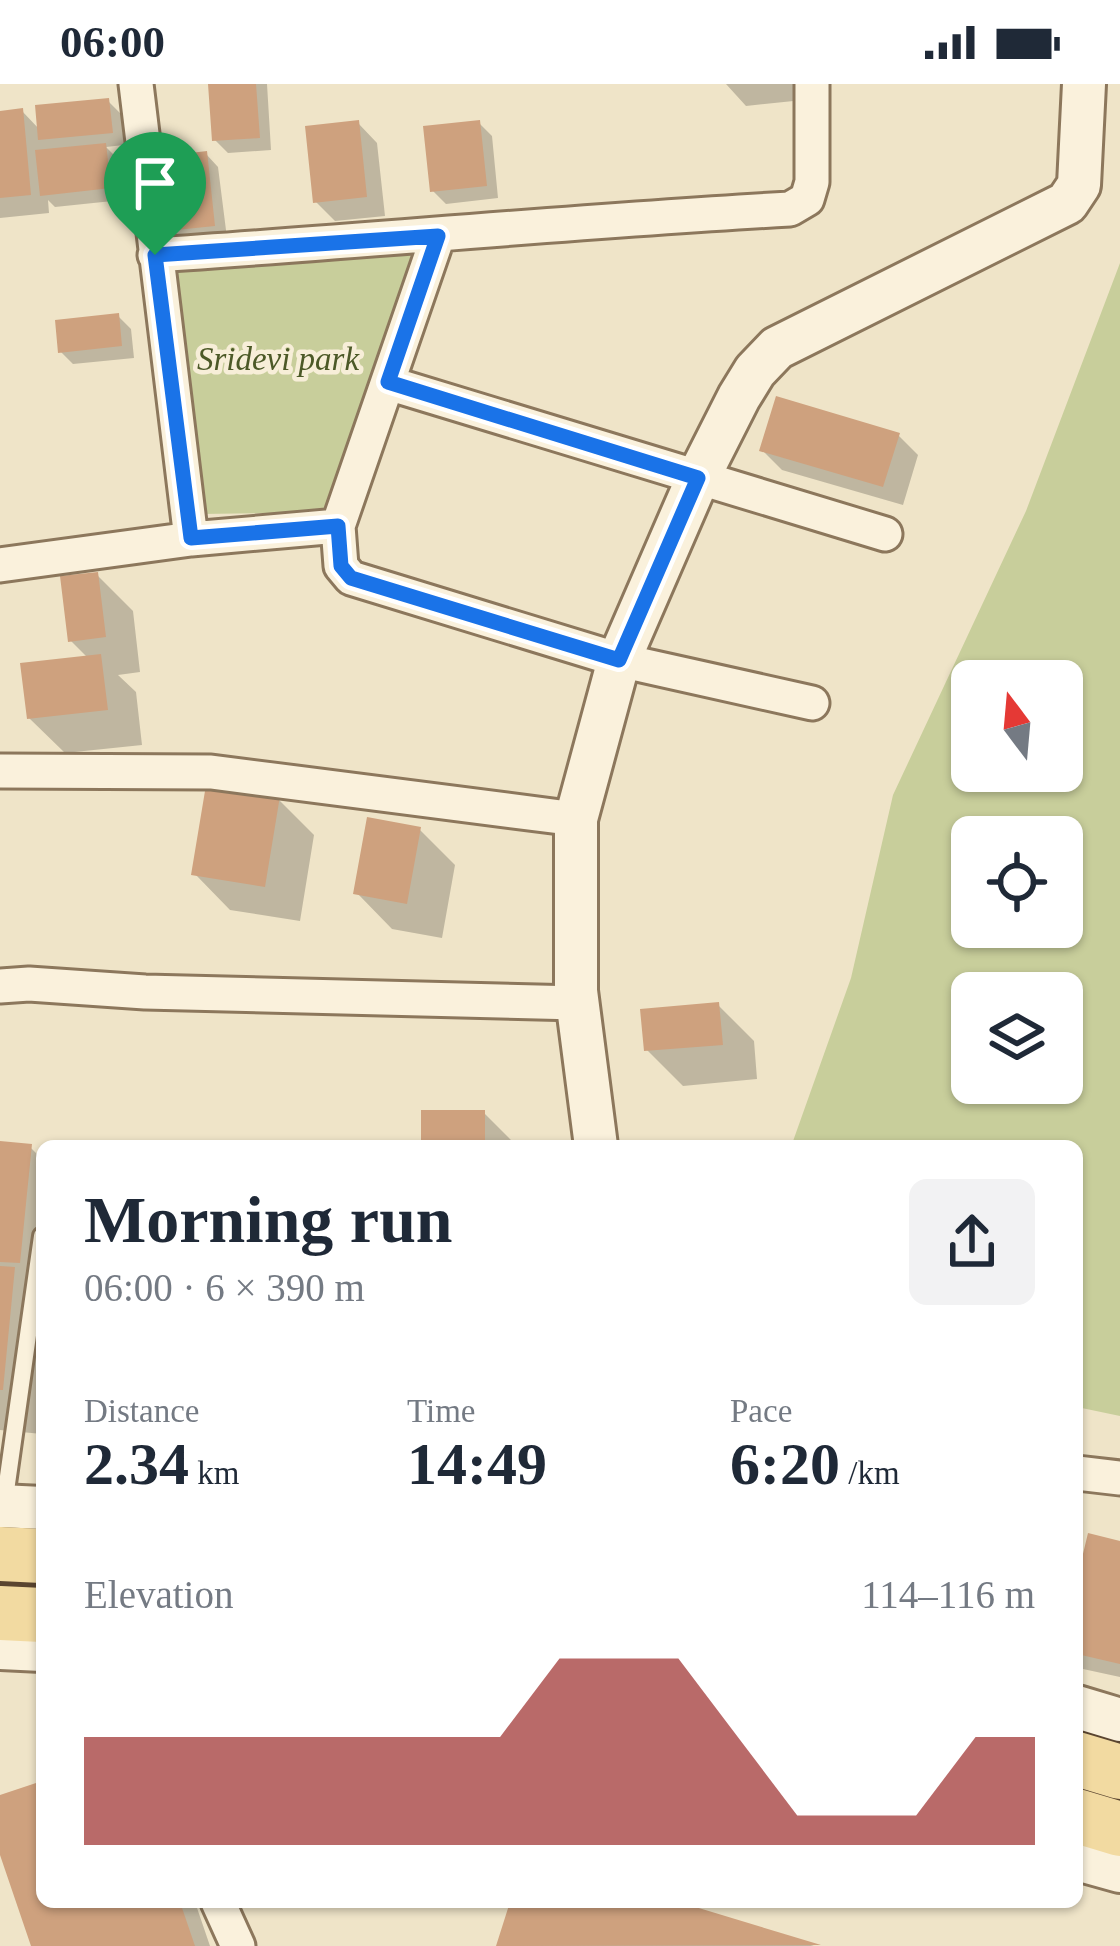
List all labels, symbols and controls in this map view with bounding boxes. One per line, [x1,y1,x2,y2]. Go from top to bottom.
text: 06:00 [60,17,165,67]
pin [104,132,206,255]
icon: arrive [122,150,188,216]
park label: Sridevi park [197,341,360,377]
north arrow [951,660,1083,792]
map controls [951,660,1083,1104]
button: locate [951,816,1083,948]
button: layers [951,972,1083,1104]
button: share [909,1179,1035,1305]
text: Morning run [84,1183,453,1256]
text: 06:00 · 6 × 390 m [84,1266,365,1309]
text: Distance [84,1393,199,1429]
text: Time [407,1393,475,1429]
text: Pace [730,1393,792,1429]
text: 2.34 [84,1431,189,1497]
text: 14:49 [407,1431,547,1497]
text: 6:20 [730,1431,840,1497]
text: km [189,1455,239,1491]
text: /km [840,1455,900,1491]
text: Elevation [84,1573,233,1616]
text: 114–116 m [861,1573,1035,1616]

